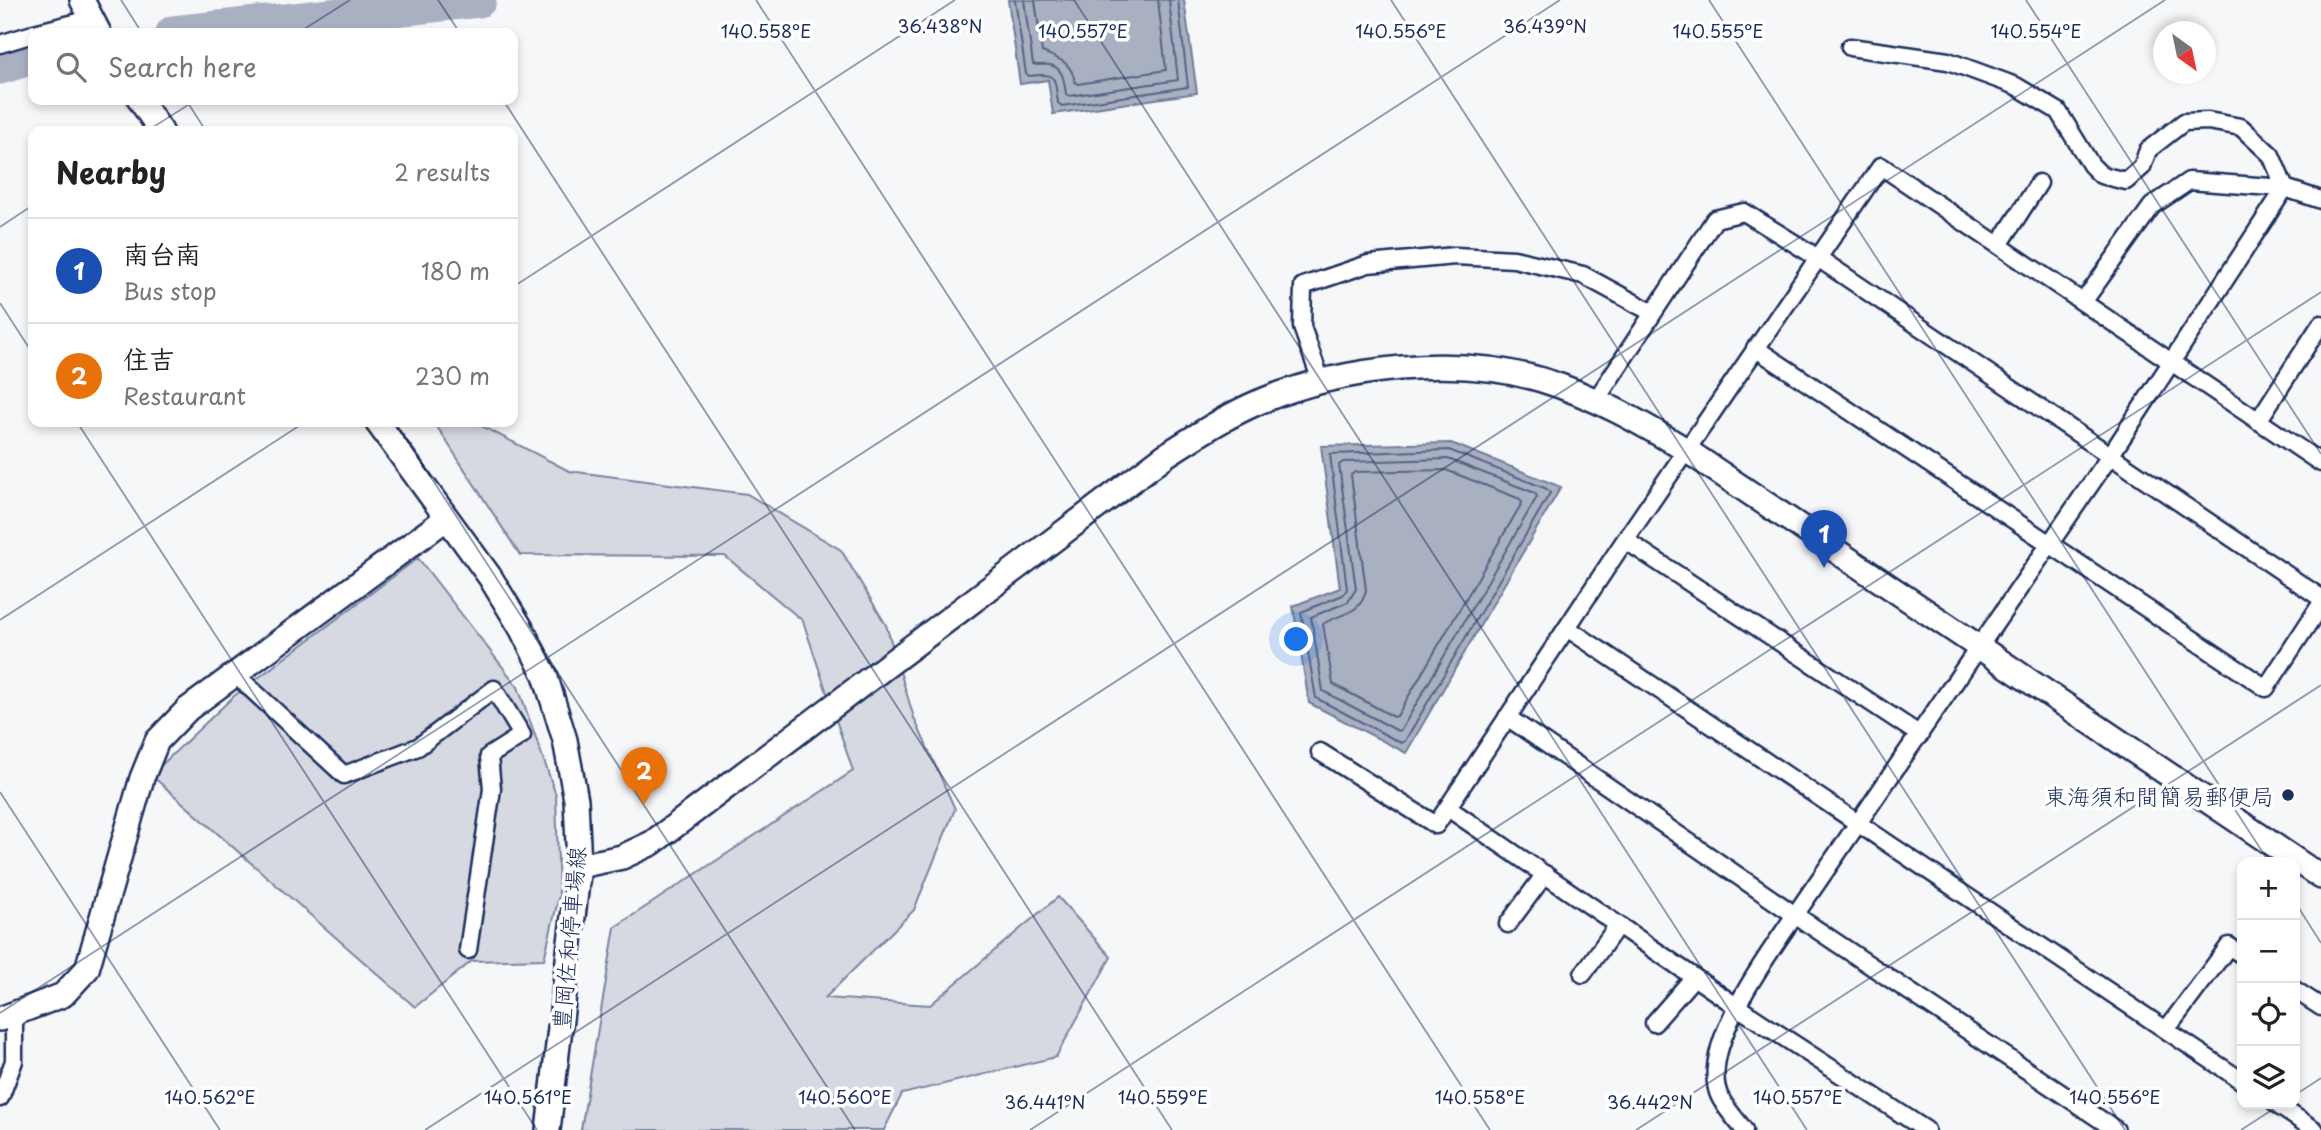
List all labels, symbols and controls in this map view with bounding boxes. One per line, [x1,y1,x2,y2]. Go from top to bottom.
text: 36.438°N [898,12,982,39]
text: 36.439°N [1503,12,1587,39]
text: 140.558°E [721,17,811,44]
text: 140.557°E [1038,17,1128,44]
text: 140.556°E [1355,17,1447,44]
text: 140.555°E [1673,17,1763,44]
text: 140.554°E [1991,17,2081,44]
north arrow [2153,21,2216,84]
search box [28,28,518,105]
text: Search here [108,47,257,86]
icon: search [52,48,90,86]
text: Nearby [56,149,166,194]
text: 2 results [394,154,490,189]
text: 南台南 [123,234,201,273]
text: 1 [74,253,85,288]
text: 180 m [421,253,490,288]
text: Bus stop [123,273,217,308]
text: 住吉 [123,339,175,378]
text: 2 [71,358,87,393]
text: 230 m [415,358,490,393]
text: Restaurant [123,378,246,413]
pin: 1 [1801,510,1847,568]
your location [1279,622,1313,656]
pin: 2 [621,747,667,805]
place label: 東海須和間簡易郵便局 [2044,778,2274,813]
marker: 東海須和間簡易郵便局 [2280,787,2296,803]
street label: 豊岡佐和停車場線 [543,845,593,1031]
map controls [2237,857,2300,1109]
button: + [2237,857,2300,920]
button: − [2237,920,2300,983]
button: locate [2237,983,2300,1046]
button: layers [2237,1046,2300,1109]
text: 140.562°E [164,1083,256,1110]
text: 140.561°E [484,1083,572,1110]
text: 140.560°E [798,1083,892,1110]
text: 140.559°E [1118,1083,1208,1110]
text: 140.558°E [1435,1083,1525,1110]
text: 140.557°E [1753,1083,1843,1110]
text: 140.556°E [2069,1083,2161,1110]
text: 36.441°N [1004,1088,1086,1115]
text: 36.442°N [1607,1088,1693,1115]

